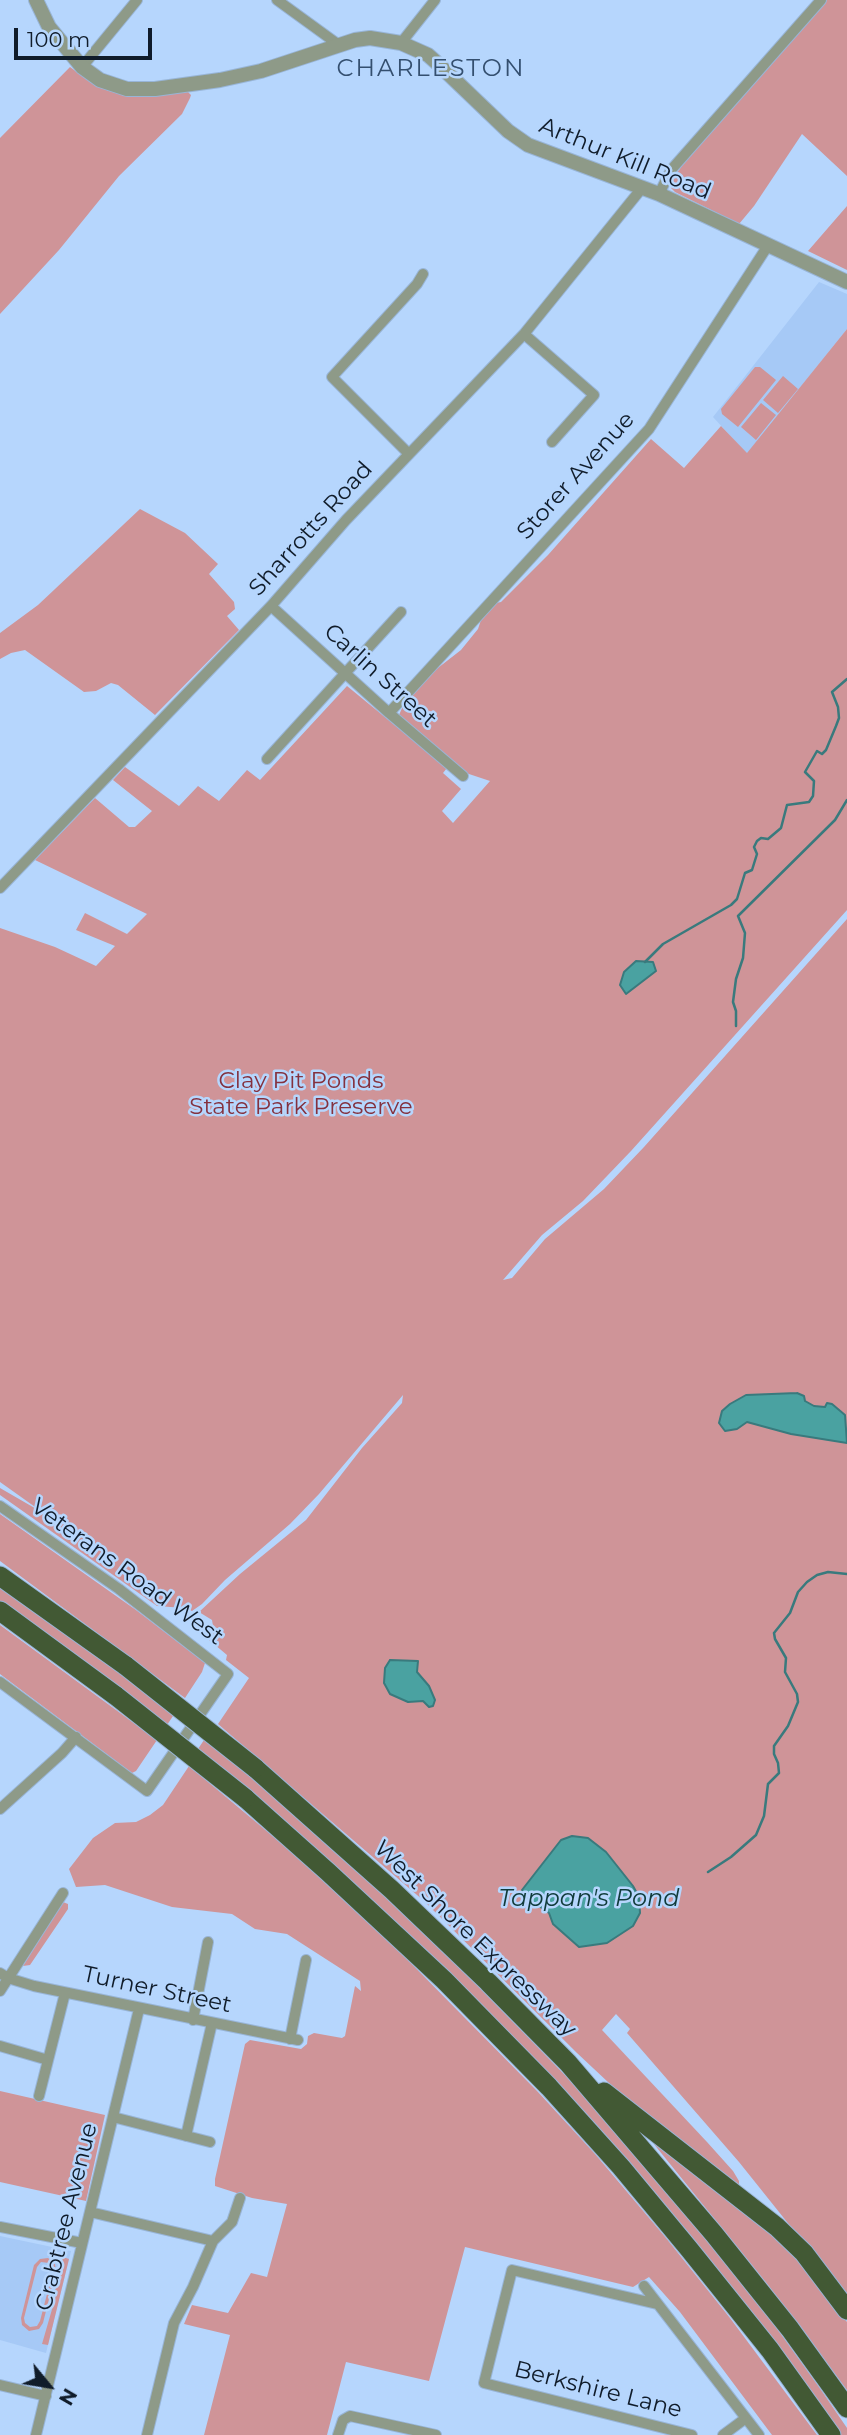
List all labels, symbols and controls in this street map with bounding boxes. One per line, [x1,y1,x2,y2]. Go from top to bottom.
scale bar [18,14,156,58]
text: 100 m [27,27,90,52]
district label: CHARLESTON [338,55,524,83]
street label: Arthur Kill Road [535,112,715,206]
street label: Storer Avenue [511,406,641,546]
street label: Sharrotts Road [243,456,379,602]
street label: Carlin Street [318,618,442,734]
park label: Clay Pit Ponds State Park Preserve [189,1067,413,1121]
street label: Veterans Road West [25,1493,229,1651]
street label: West Shore Expressway [368,1835,582,2043]
water label: Tappan's Pond [498,1885,680,1913]
street label: Turner Street [80,1961,234,2019]
street label: Crabtree Avenue [30,2120,104,2314]
north arrow [14,2351,84,2421]
street label: Berkshire Lane [511,2356,685,2424]
text: N [54,2384,81,2409]

